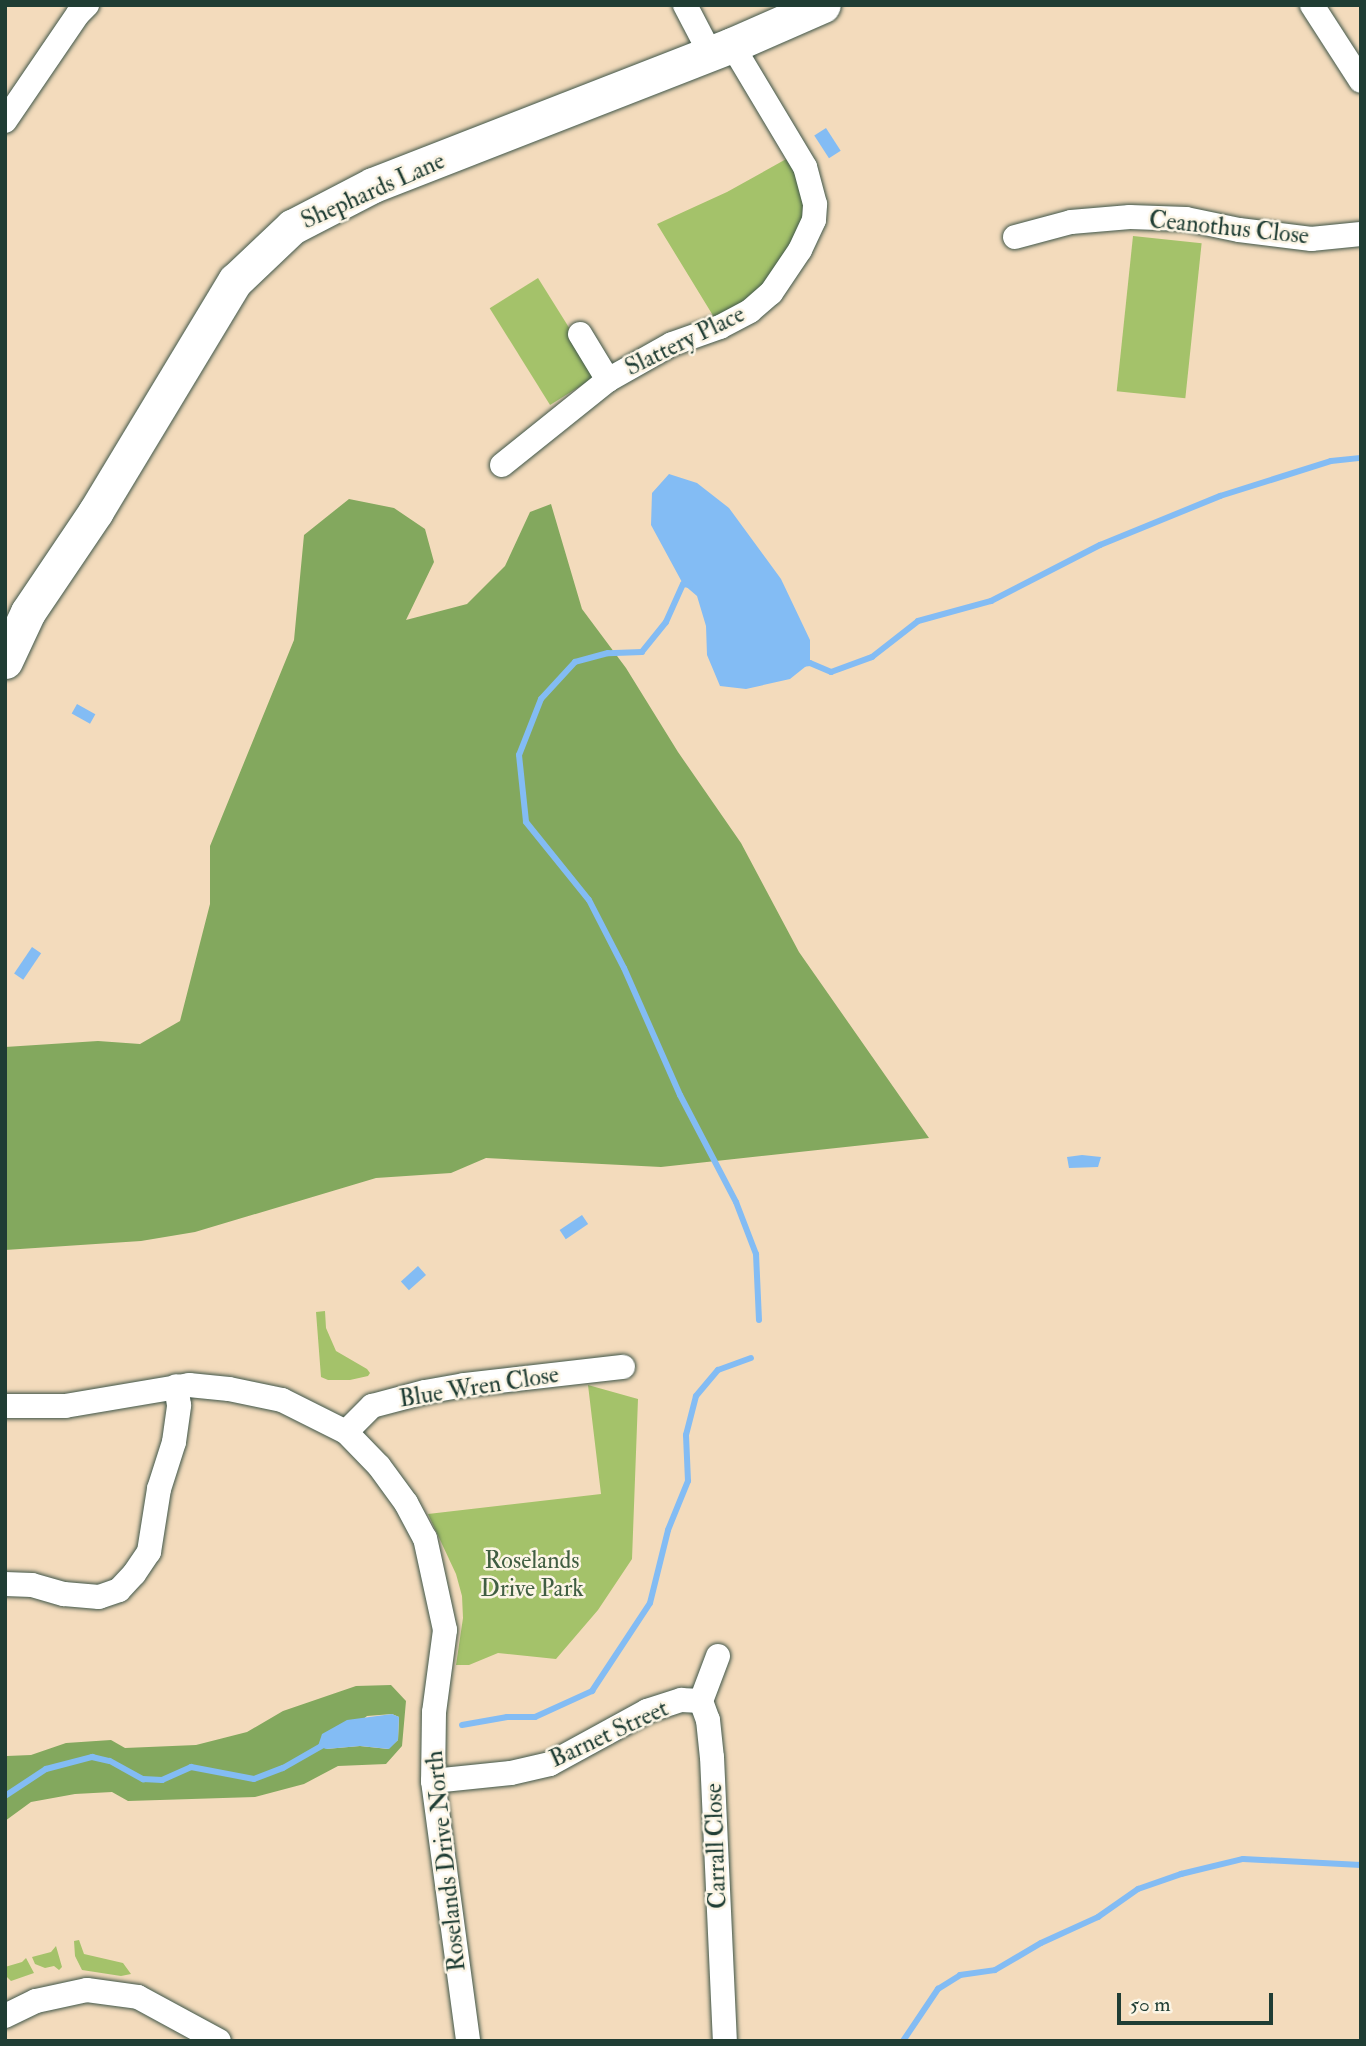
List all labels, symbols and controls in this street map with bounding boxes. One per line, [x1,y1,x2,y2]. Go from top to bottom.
street label: Shephards Lane [297,147,449,235]
street label: Ceanothus Close [1148,205,1310,251]
street label: Slattery Place [621,300,749,382]
street label: Blue Wren Close [397,1360,561,1414]
park label: Roselands Drive Park [480,1547,584,1603]
street label: Barnet Street [545,1694,673,1774]
street label: Roselands Drive North [420,1749,472,1973]
street label: Carrall Close [699,1783,733,1909]
scale bar [1121,1980,1277,2024]
text: 50 m [1130,1991,1171,2018]

